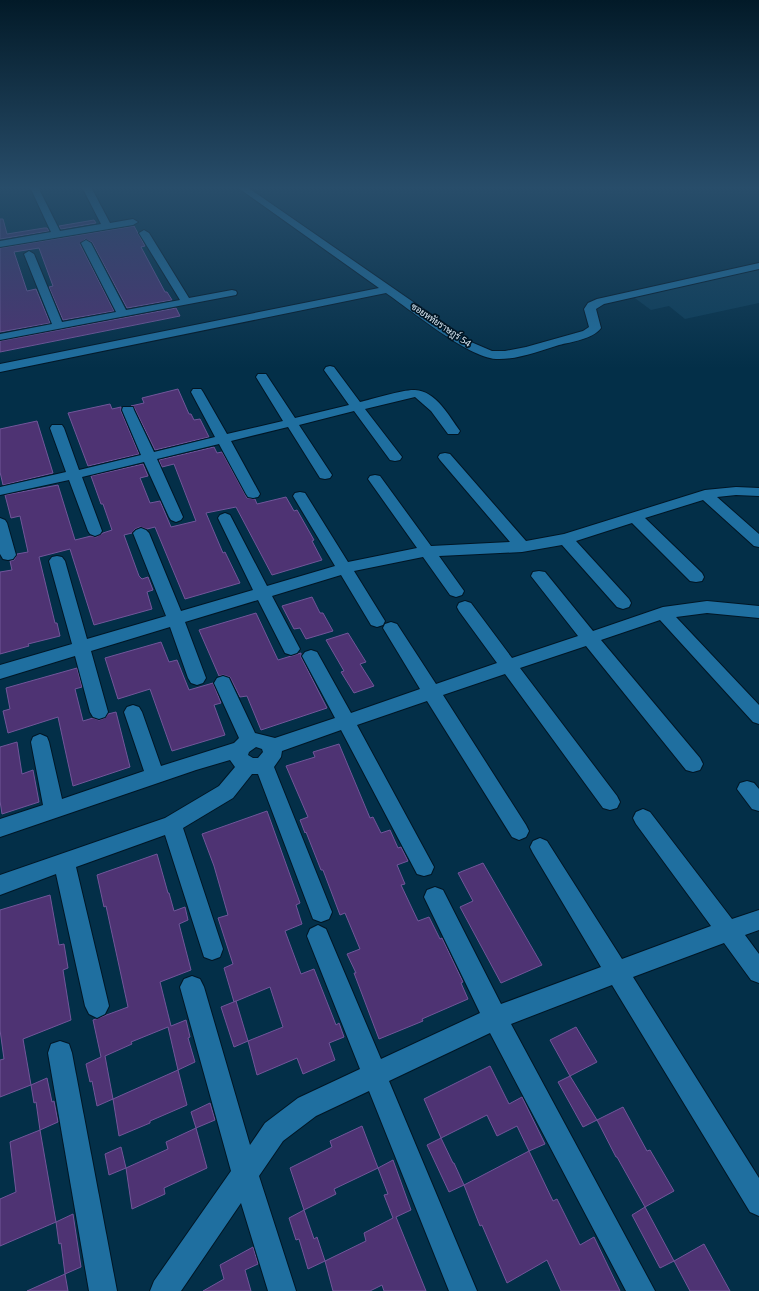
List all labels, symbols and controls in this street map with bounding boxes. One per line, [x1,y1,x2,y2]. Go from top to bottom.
street label: ซอยหทัยราษฎร์ 54 [409,300,474,350]

